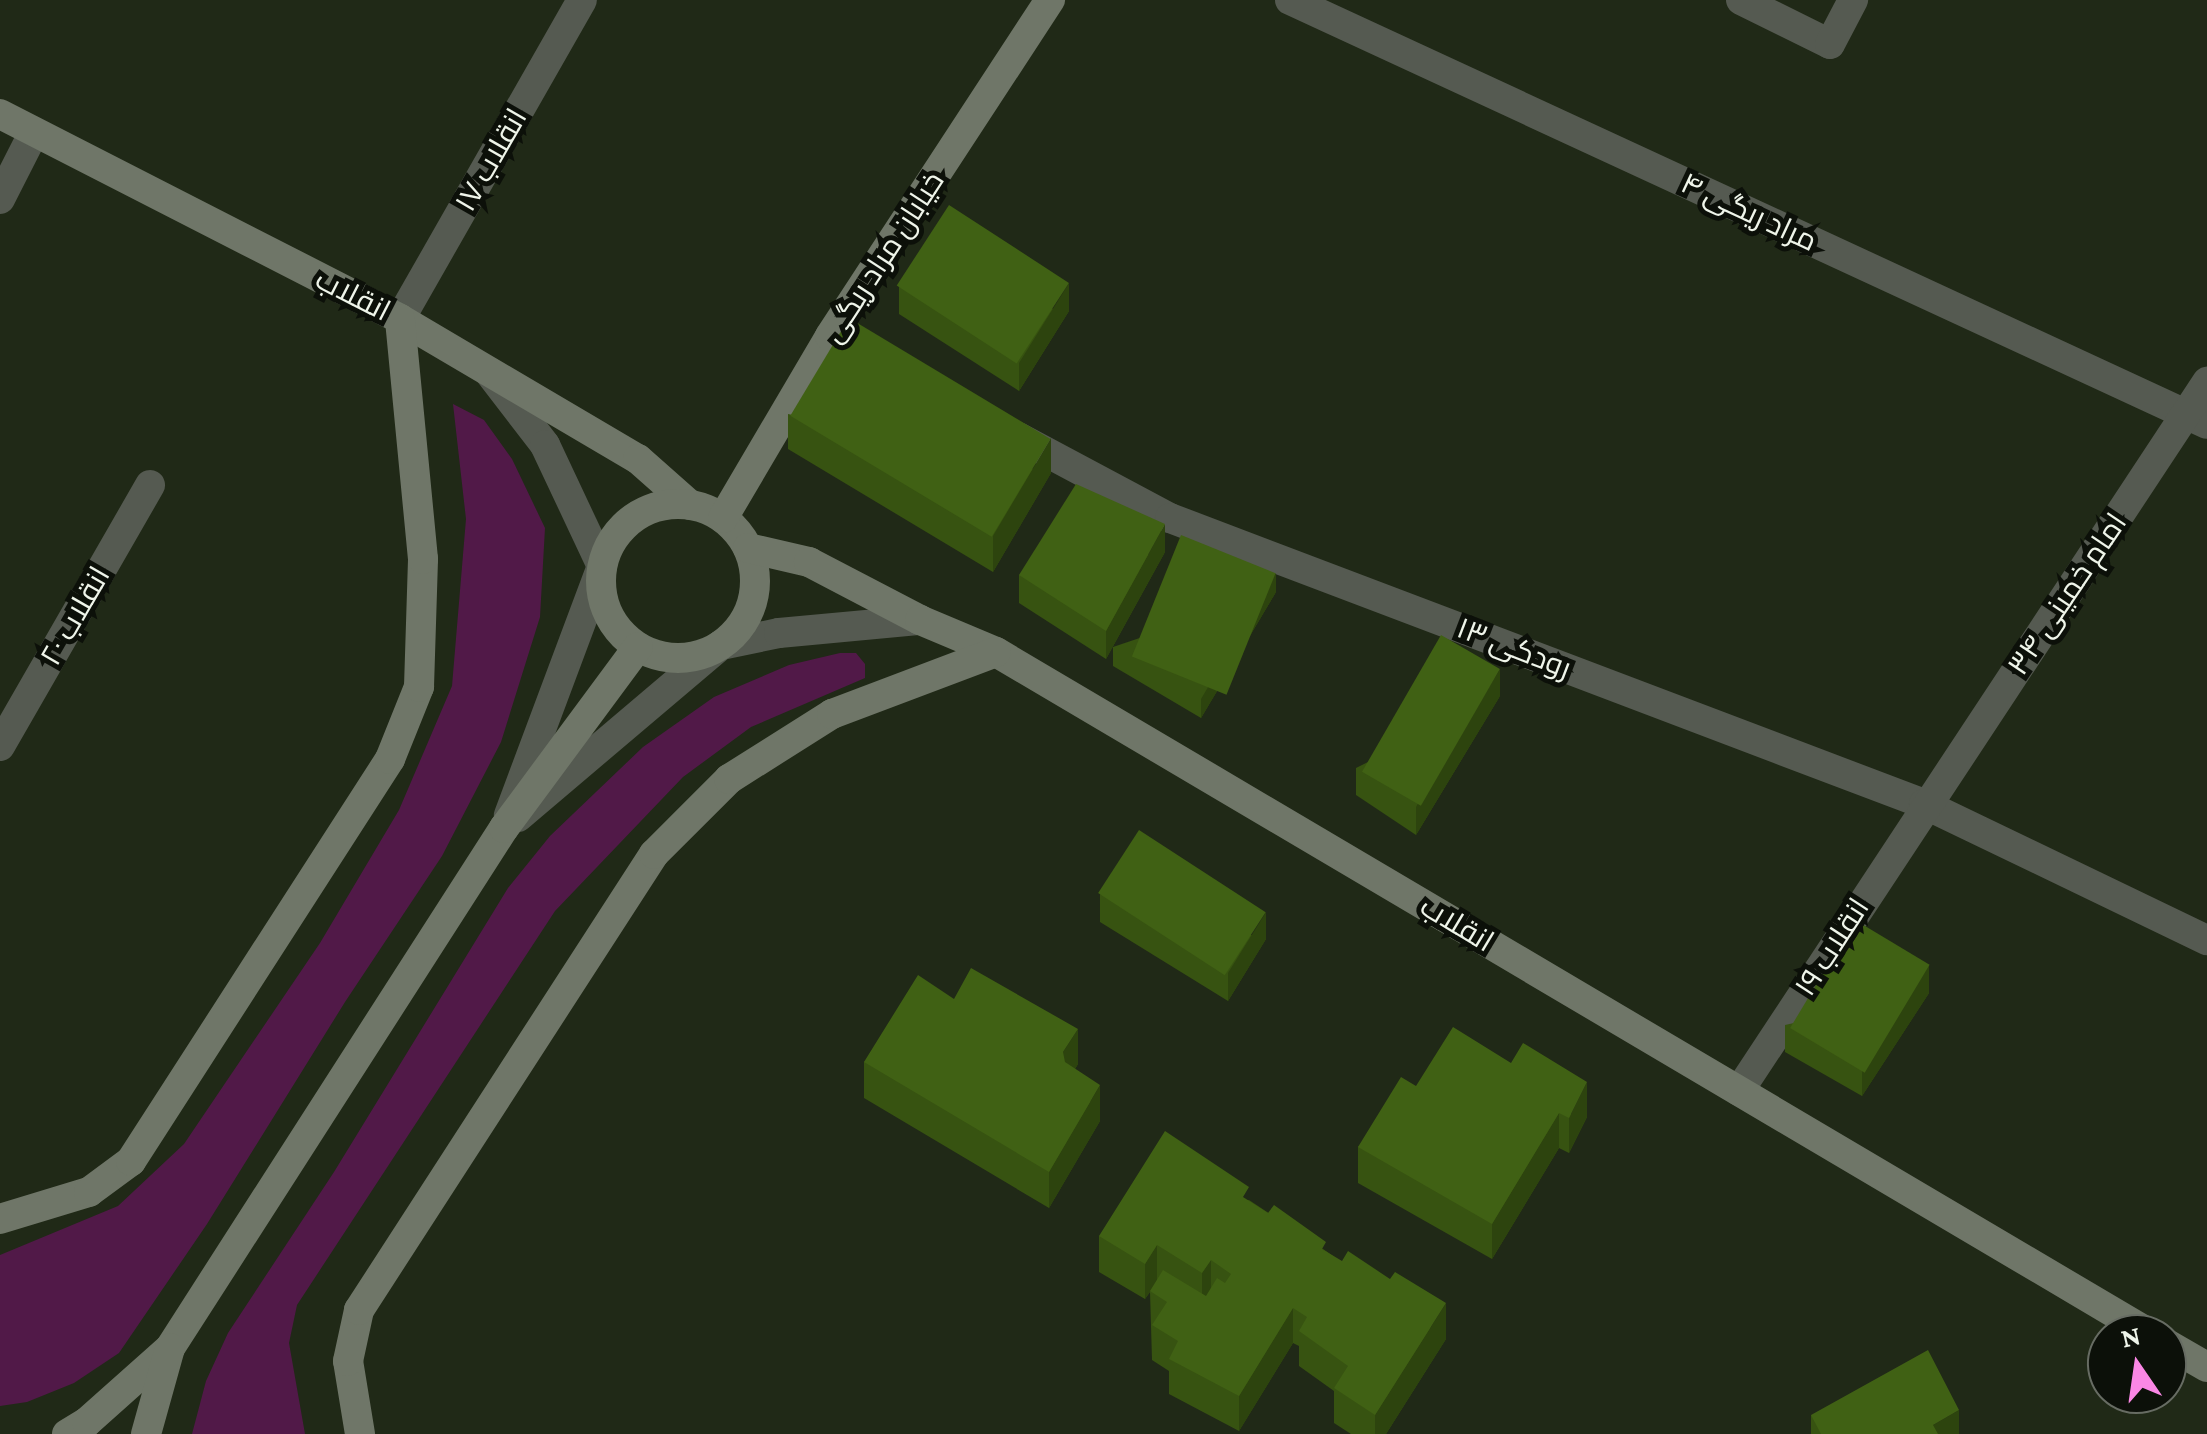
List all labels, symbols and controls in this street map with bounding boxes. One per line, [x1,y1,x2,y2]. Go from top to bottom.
street label: انقلاب ۱۷ [447,102,535,218]
street label: خیابان مراد ریگی [814,165,952,349]
street label: مراد ریگی ۴ [1675,165,1823,259]
street label: انقلاب [310,261,396,329]
street label: امام خمینی ۳۴ [2000,506,2134,682]
street label: انقلاب ۲۰ [32,560,118,672]
street label: رودکی ۱۳ [1452,610,1576,686]
street label: انقلاب [1414,888,1500,960]
street label: انقلاب ۱۹ [1787,891,1877,1003]
north arrow [2087,1314,2187,1414]
text: N [2118,1319,2143,1353]

